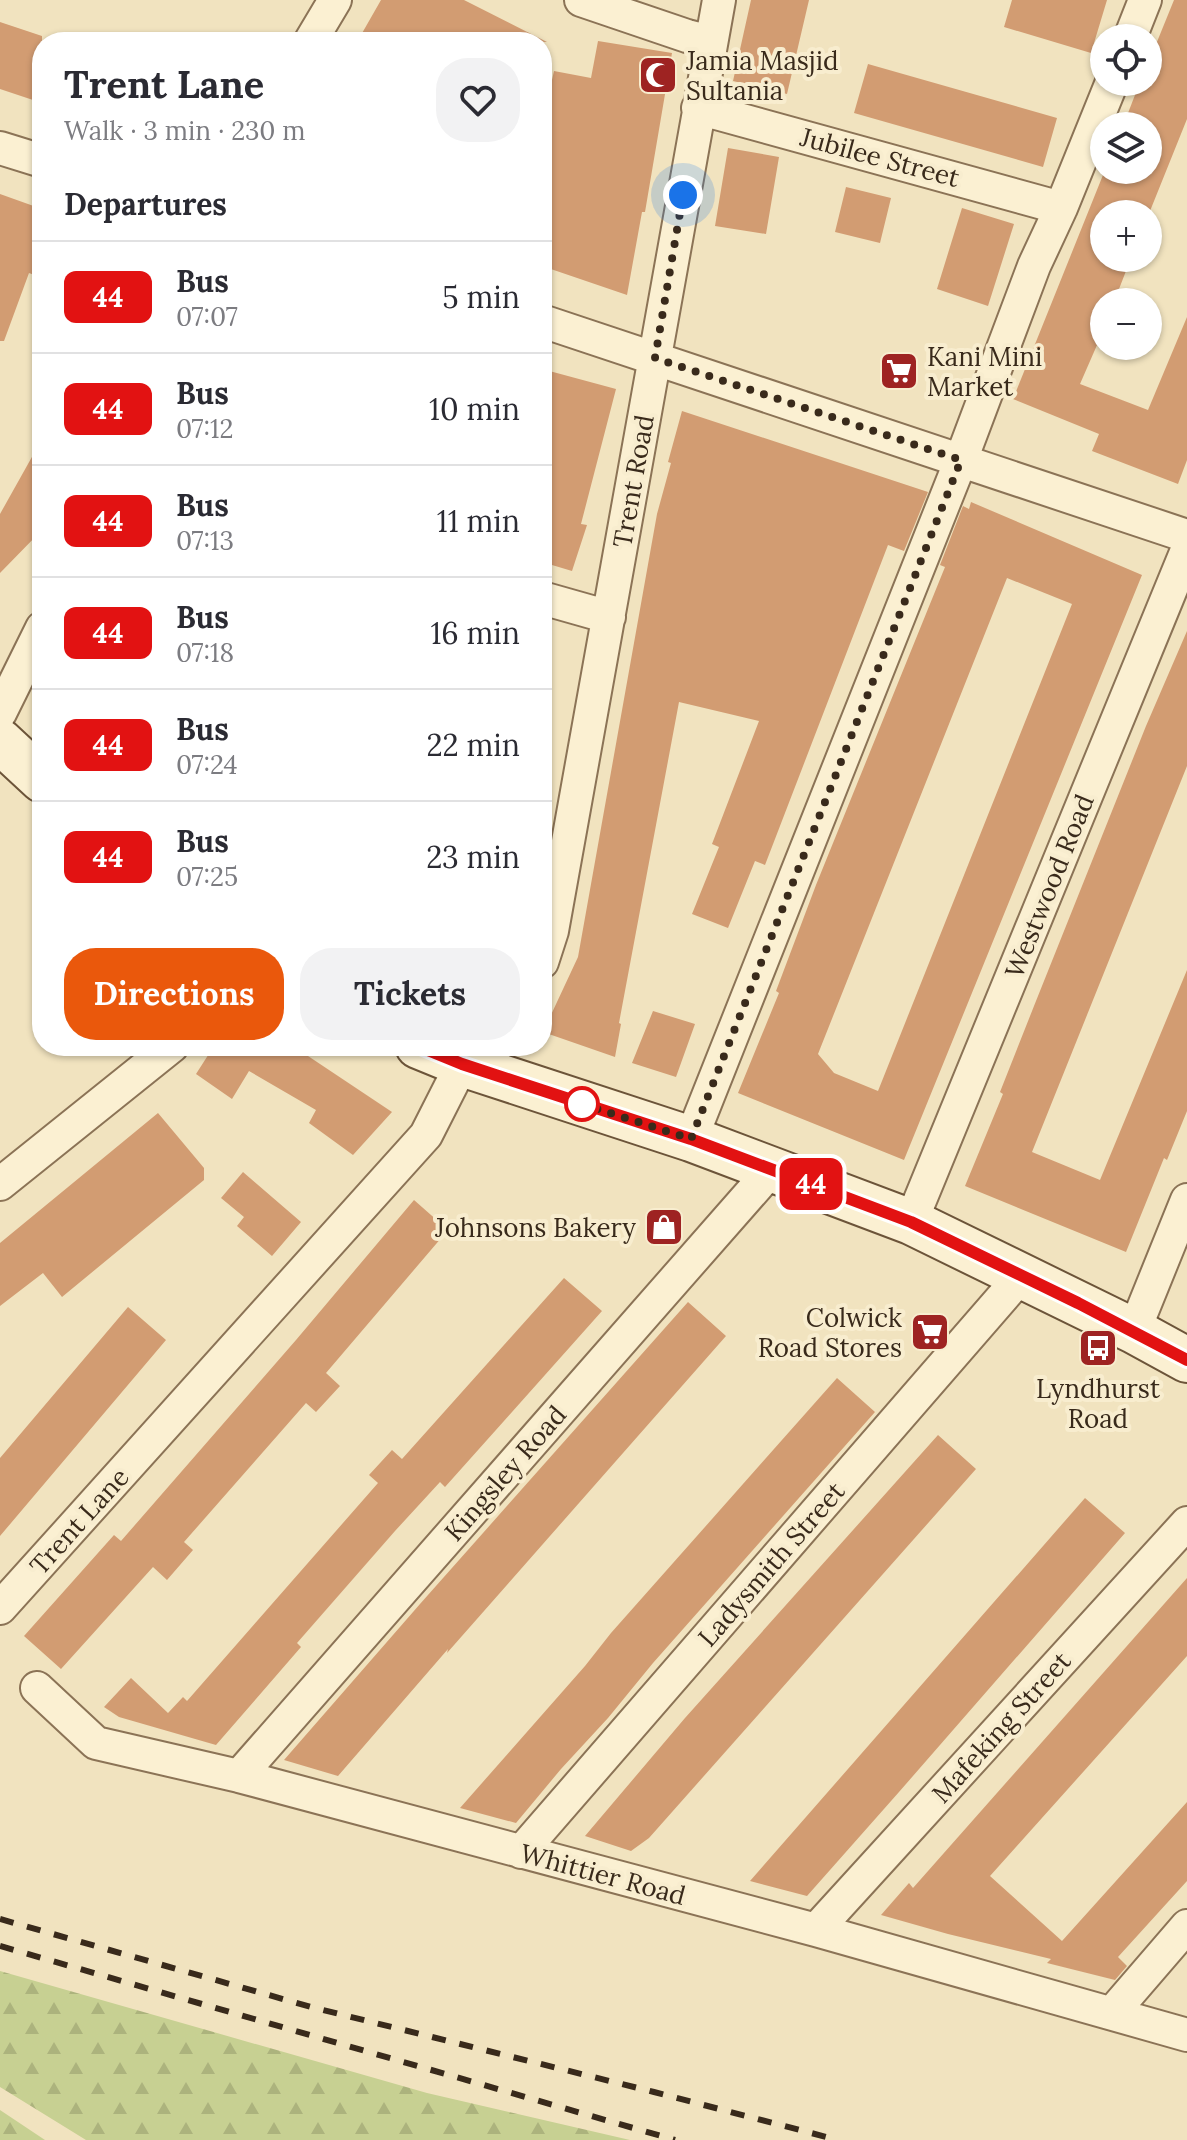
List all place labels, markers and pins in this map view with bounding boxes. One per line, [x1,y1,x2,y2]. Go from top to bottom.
place label: Jamia Masjid Sultania [685,44,839,107]
mosque icon: Jamia Masjid Sultania [637,54,679,96]
place label: Kani Mini Market [927,340,1042,403]
supermarket icon: Kani Mini Market [878,350,920,392]
unlabelled marker [565,1087,599,1121]
shop icon: Johnsons Bakery [643,1206,685,1248]
place label: Johnsons Bakery [434,1211,636,1244]
place label: Colwick Road Stores [758,1301,902,1364]
supermarket icon: Colwick Road Stores [909,1311,951,1353]
bus stop icon: Lyndhurst Road [1077,1327,1119,1369]
place label: Lyndhurst Road [1036,1372,1160,1435]

